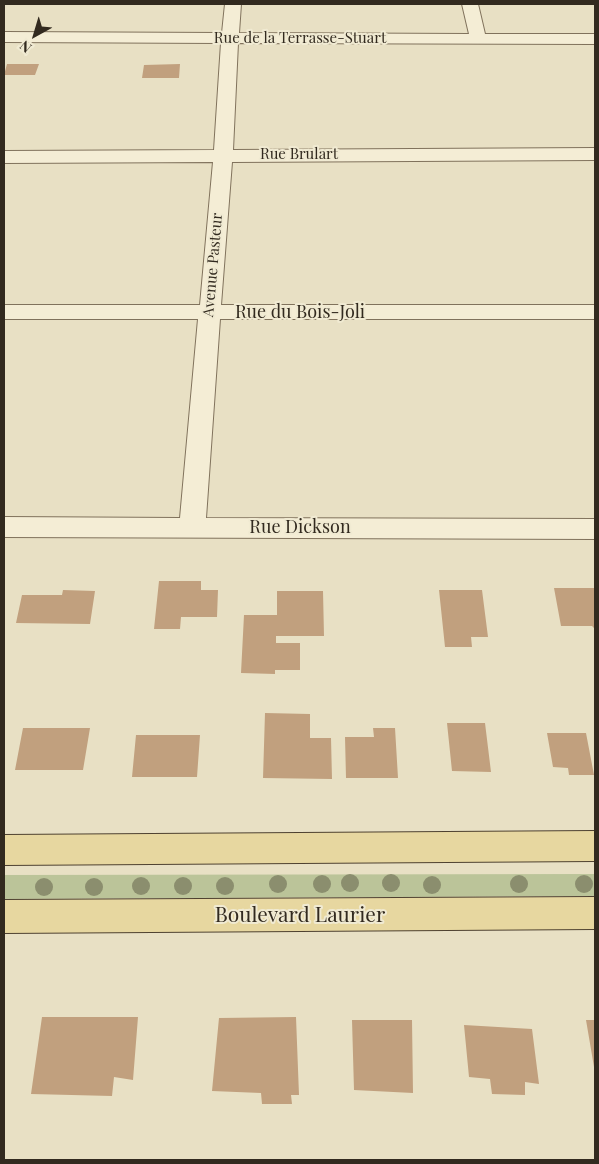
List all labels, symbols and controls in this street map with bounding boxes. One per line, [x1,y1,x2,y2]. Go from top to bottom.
north arrow [10,10,60,60]
street label: Rue de la Terrasse-Stuart [214,29,386,47]
text: N [15,36,35,58]
street label: Rue Brulart [260,145,338,163]
street label: Avenue Pasteur [199,212,227,318]
street label: Rue du Bois-Joli [235,301,365,323]
street label: Rue Dickson [249,516,351,538]
street label: Boulevard Laurier [215,902,385,928]

